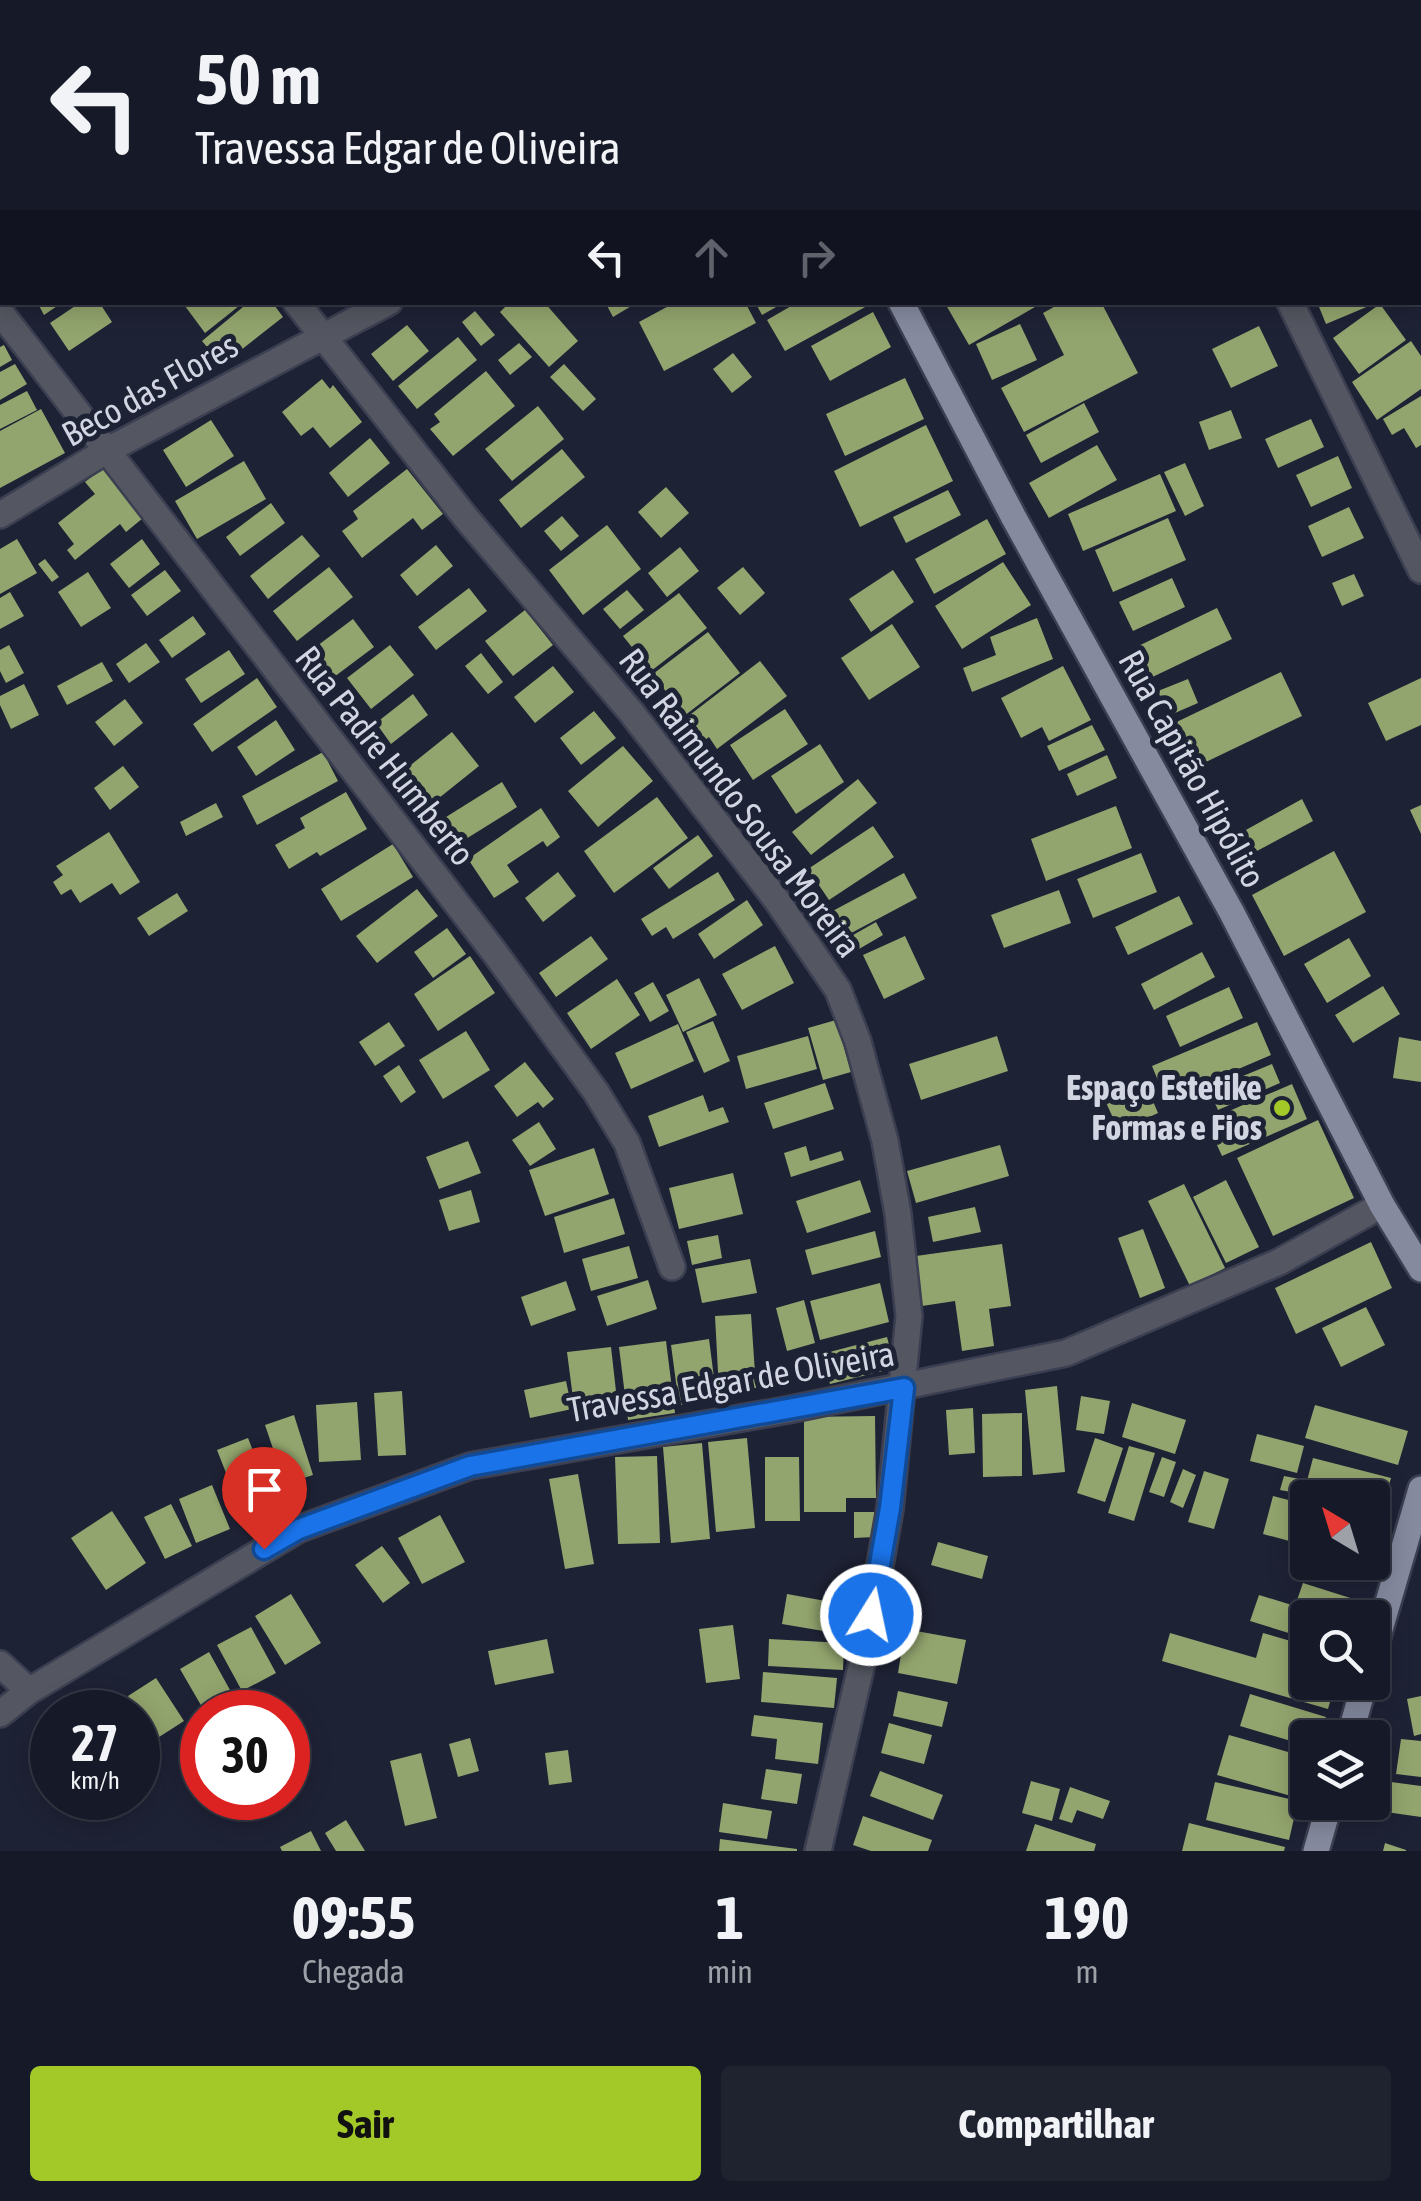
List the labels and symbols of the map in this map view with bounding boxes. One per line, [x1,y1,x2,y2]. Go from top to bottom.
street label: Beco das Flores [55,324,244,454]
street label: Rua Padre Humberto [288,638,484,873]
street label: Rua Raimundo Sousa Moreira [612,640,870,964]
street label: Rua Capitão Hipólito [1111,643,1275,894]
place label: Espaço Estetike Formas e Fios [1066,1067,1262,1147]
marker: Espaço Estetike Formas e Fios [1271,1097,1293,1119]
street label: Travessa Edgar de Oliveira [564,1333,897,1429]
pin [222,1447,307,1550]
north arrow [1290,1480,1390,1580]
position arrow [819,1563,923,1667]
speed limit sign: 30 [180,1690,310,1820]

